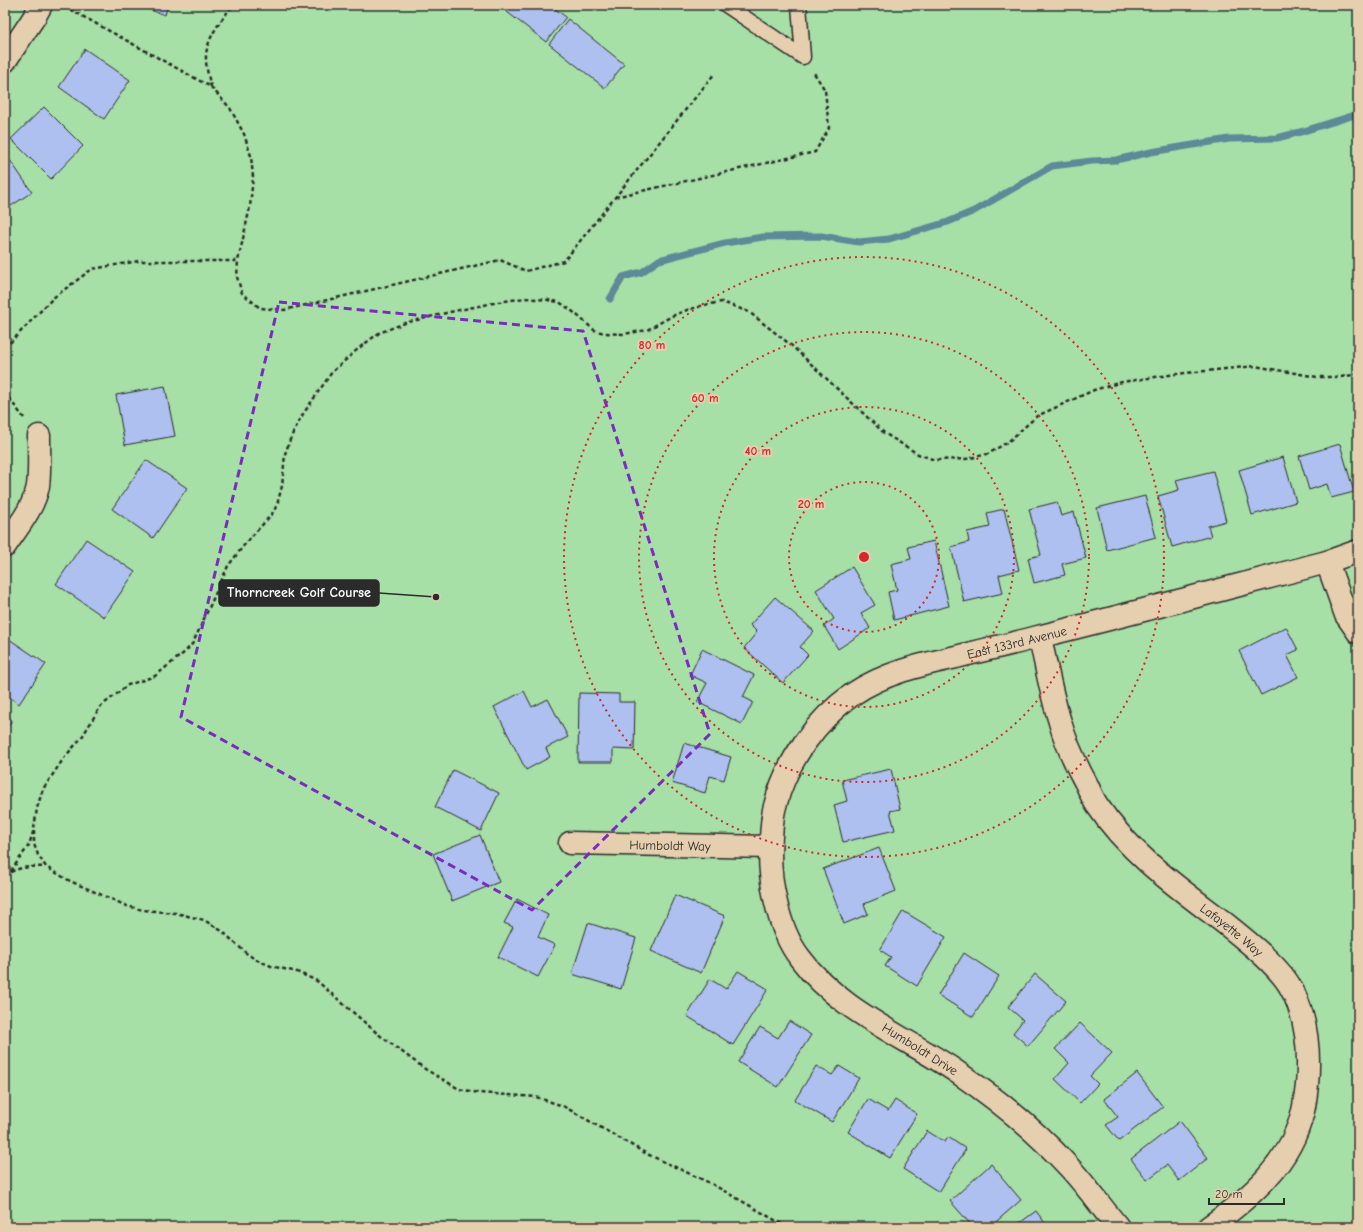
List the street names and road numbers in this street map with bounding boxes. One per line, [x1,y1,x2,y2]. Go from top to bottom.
street label: East 133rd Avenue [965,623,1069,661]
street label: Humboldt Way [629,837,711,853]
street label: Lafayette Way [1198,900,1267,959]
street label: Humboldt Drive [879,1020,961,1079]

